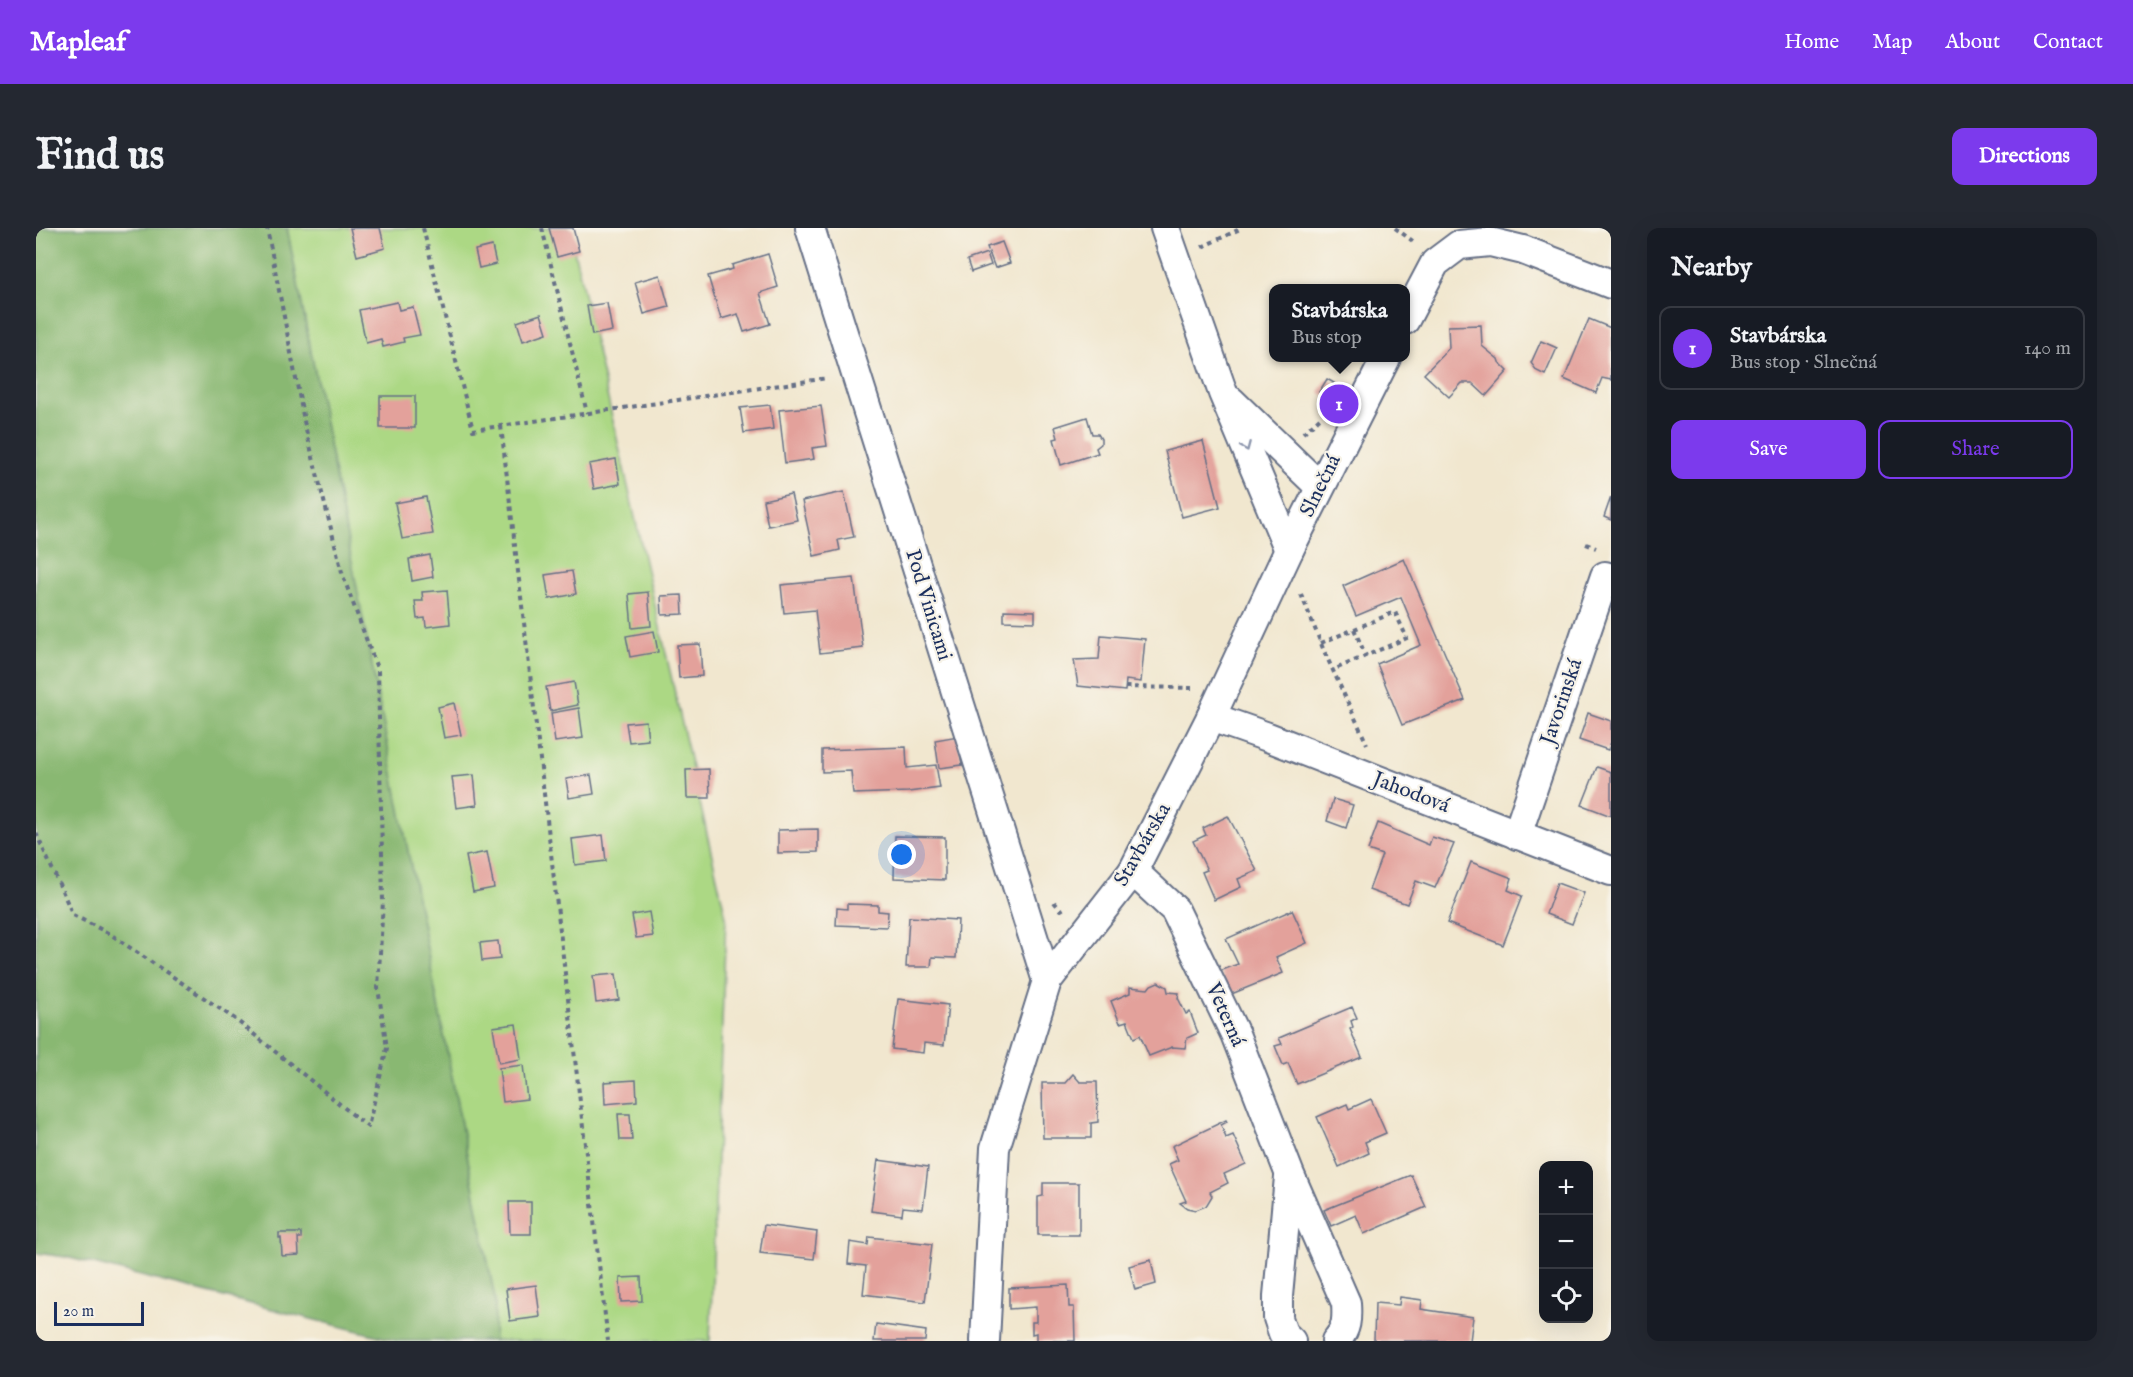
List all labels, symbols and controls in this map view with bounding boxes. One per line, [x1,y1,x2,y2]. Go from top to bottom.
text: Mapleaf [30,25,126,60]
text: Home [1784,29,1839,56]
text: Map [1872,29,1912,56]
text: About [1945,29,2000,56]
text: Contact [2033,29,2103,56]
button: Directions [1952,128,2097,185]
text: Find us [36,130,164,183]
text: Nearby [1671,251,1752,284]
popup [1269,284,1410,362]
text: Stavbárska [1291,297,1388,325]
text: Stavbárska [1730,322,1826,350]
text: Bus stop [1291,325,1362,350]
text: 1 [1689,336,1696,361]
text: 140 m [2024,336,2071,361]
text: Bus stop · Slnečná [1730,350,1877,375]
pin: 1 [1320,382,1358,426]
button: Save [1671,420,1866,479]
button: Share [1878,420,2073,479]
one-way arrow [1239,441,1251,452]
street label: Slnečná [1294,449,1348,522]
street label: Pod Vinicami [898,546,958,664]
street label: Javorinská [1534,654,1590,751]
street label: Jahodová [1367,765,1454,820]
street label: Stavbárska [1108,798,1178,892]
your location [887,840,916,869]
street label: Veterná [1199,978,1251,1052]
map controls [1539,1161,1593,1323]
button: + [1539,1161,1593,1215]
button: − [1539,1215,1593,1269]
button: locate [1539,1269,1593,1323]
scale bar [54,1299,144,1326]
text: 20 m [63,1302,94,1322]

